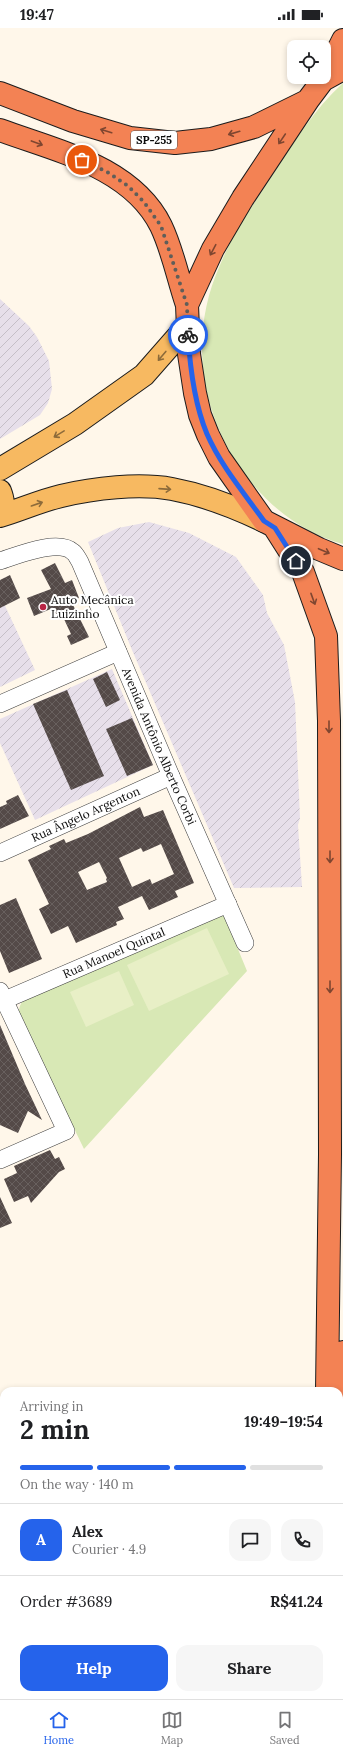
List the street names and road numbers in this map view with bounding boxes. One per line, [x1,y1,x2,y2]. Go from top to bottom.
road number: SP-255 [131,131,177,149]
street label: Avenida Antônio Alberto Corbi [118,664,200,827]
street label: Rua Ângelo Argenton [29,783,142,845]
street label: Rua Manoel Quintal [60,924,167,981]

